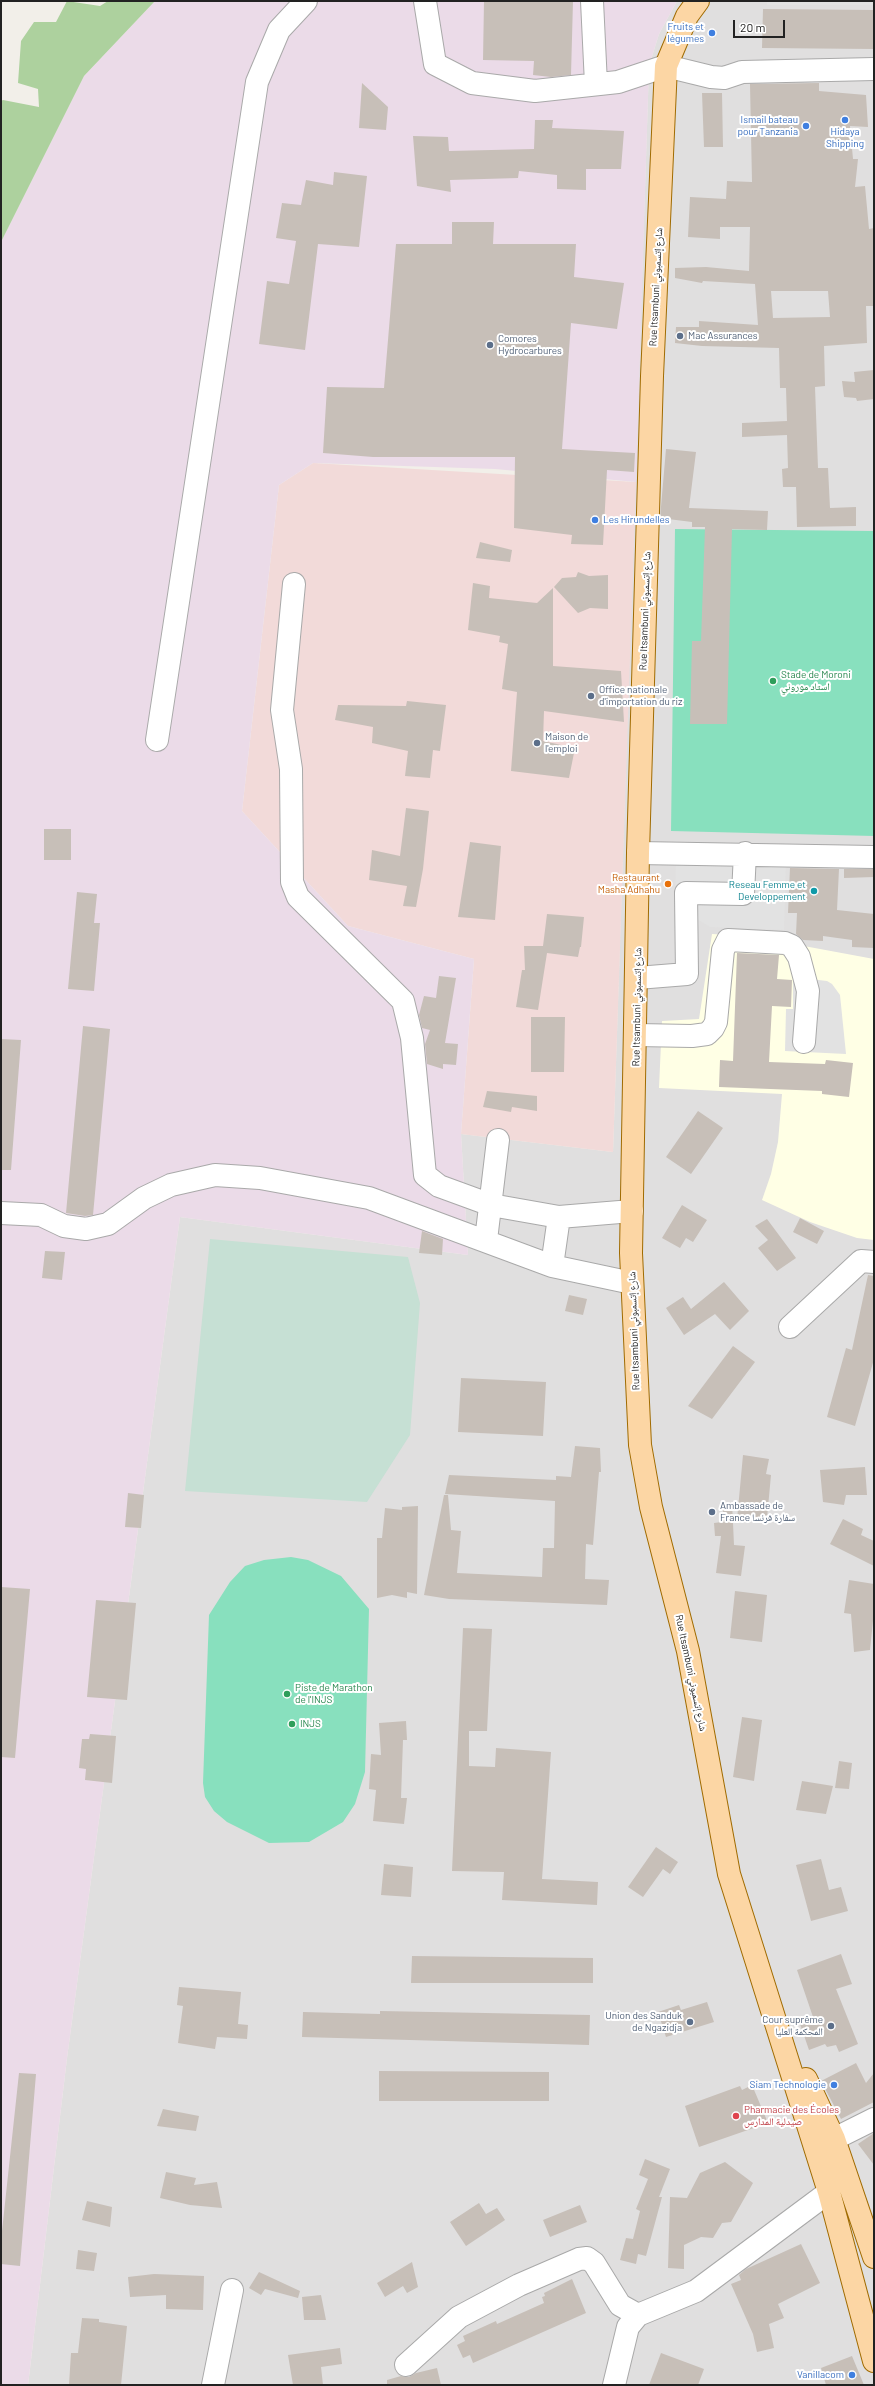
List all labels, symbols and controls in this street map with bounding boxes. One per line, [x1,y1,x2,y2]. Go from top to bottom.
scale bar [735,12,787,38]
text: 20 m [740,20,766,34]
place label: Fruits et légumes [667,21,704,44]
marker: Fruits et légumes [707,28,717,38]
place label: Ismail bateau pour Tanzania [737,114,798,138]
marker: Hidaya Shipping [840,115,850,125]
marker: Ismail bateau pour Tanzania [801,121,811,131]
place label: Hidaya Shipping [826,126,864,150]
street label: Rue Itsambuni شارع إتسمبوني [647,227,665,347]
place label: Mac Assurances [688,330,758,342]
marker: Mac Assurances [675,331,685,341]
place label: Comores Hydrocarbures [498,333,562,356]
marker: Comores Hydrocarbures [485,340,495,350]
place label: Les Hirundelles [603,514,670,526]
marker: Les Hirundelles [590,515,600,525]
street label: Rue Itsambuni شارع إتسمبوني [637,551,653,671]
place label: Stade de Moroni استاد موروني [781,669,851,692]
marker: Stade de Moroni استاد موروني [768,676,778,686]
place label: Office nationale d'importation du riz [599,684,682,708]
marker: Office nationale d'importation du riz [586,691,596,701]
place label: Maison de l'emploi [545,731,588,754]
marker: Maison de l'emploi [532,738,542,748]
place label: Restaurant Masha Adhahu [598,872,660,896]
marker: Restaurant Masha Adhahu [663,879,673,889]
place label: Reseau Femme et Developpement [729,879,806,902]
marker: Reseau Femme et Developpement [809,886,819,896]
street label: Rue Itsambuni شارع إتسمبوني [630,948,644,1066]
street label: Rue Itsambuni شارع إتسمبوني [626,1271,642,1391]
place label: Ambassade de France سفارة فرنسا [720,1500,795,1524]
marker: Ambassade de France سفارة فرنسا [707,1507,717,1517]
street label: Rue Itsambuni شارع إتسمبوني [673,1614,709,1732]
place label: Piste de Marathon de l'INJS [295,1682,373,1706]
marker: Piste de Marathon de l'INJS [282,1689,292,1699]
place label: INJS [300,1718,321,1730]
marker: INJS [287,1719,297,1729]
place label: Union des Sanduk de Ngazidja [605,2010,682,2034]
place label: Cour suprême المحكمة العليا [762,2014,823,2038]
marker: Union des Sanduk de Ngazidja [685,2017,695,2027]
marker: Cour suprême المحكمة العليا [826,2021,836,2031]
place label: Siam Technologie [750,2079,826,2091]
marker: Siam Technologie [829,2080,839,2090]
place label: Pharmacie des Écoles صيدلية المدارس [744,2104,839,2128]
marker: Pharmacie des Écoles صيدلية المدارس [731,2111,741,2121]
place label: Vanillacom [797,2369,844,2381]
marker: Vanillacom [847,2370,857,2380]

